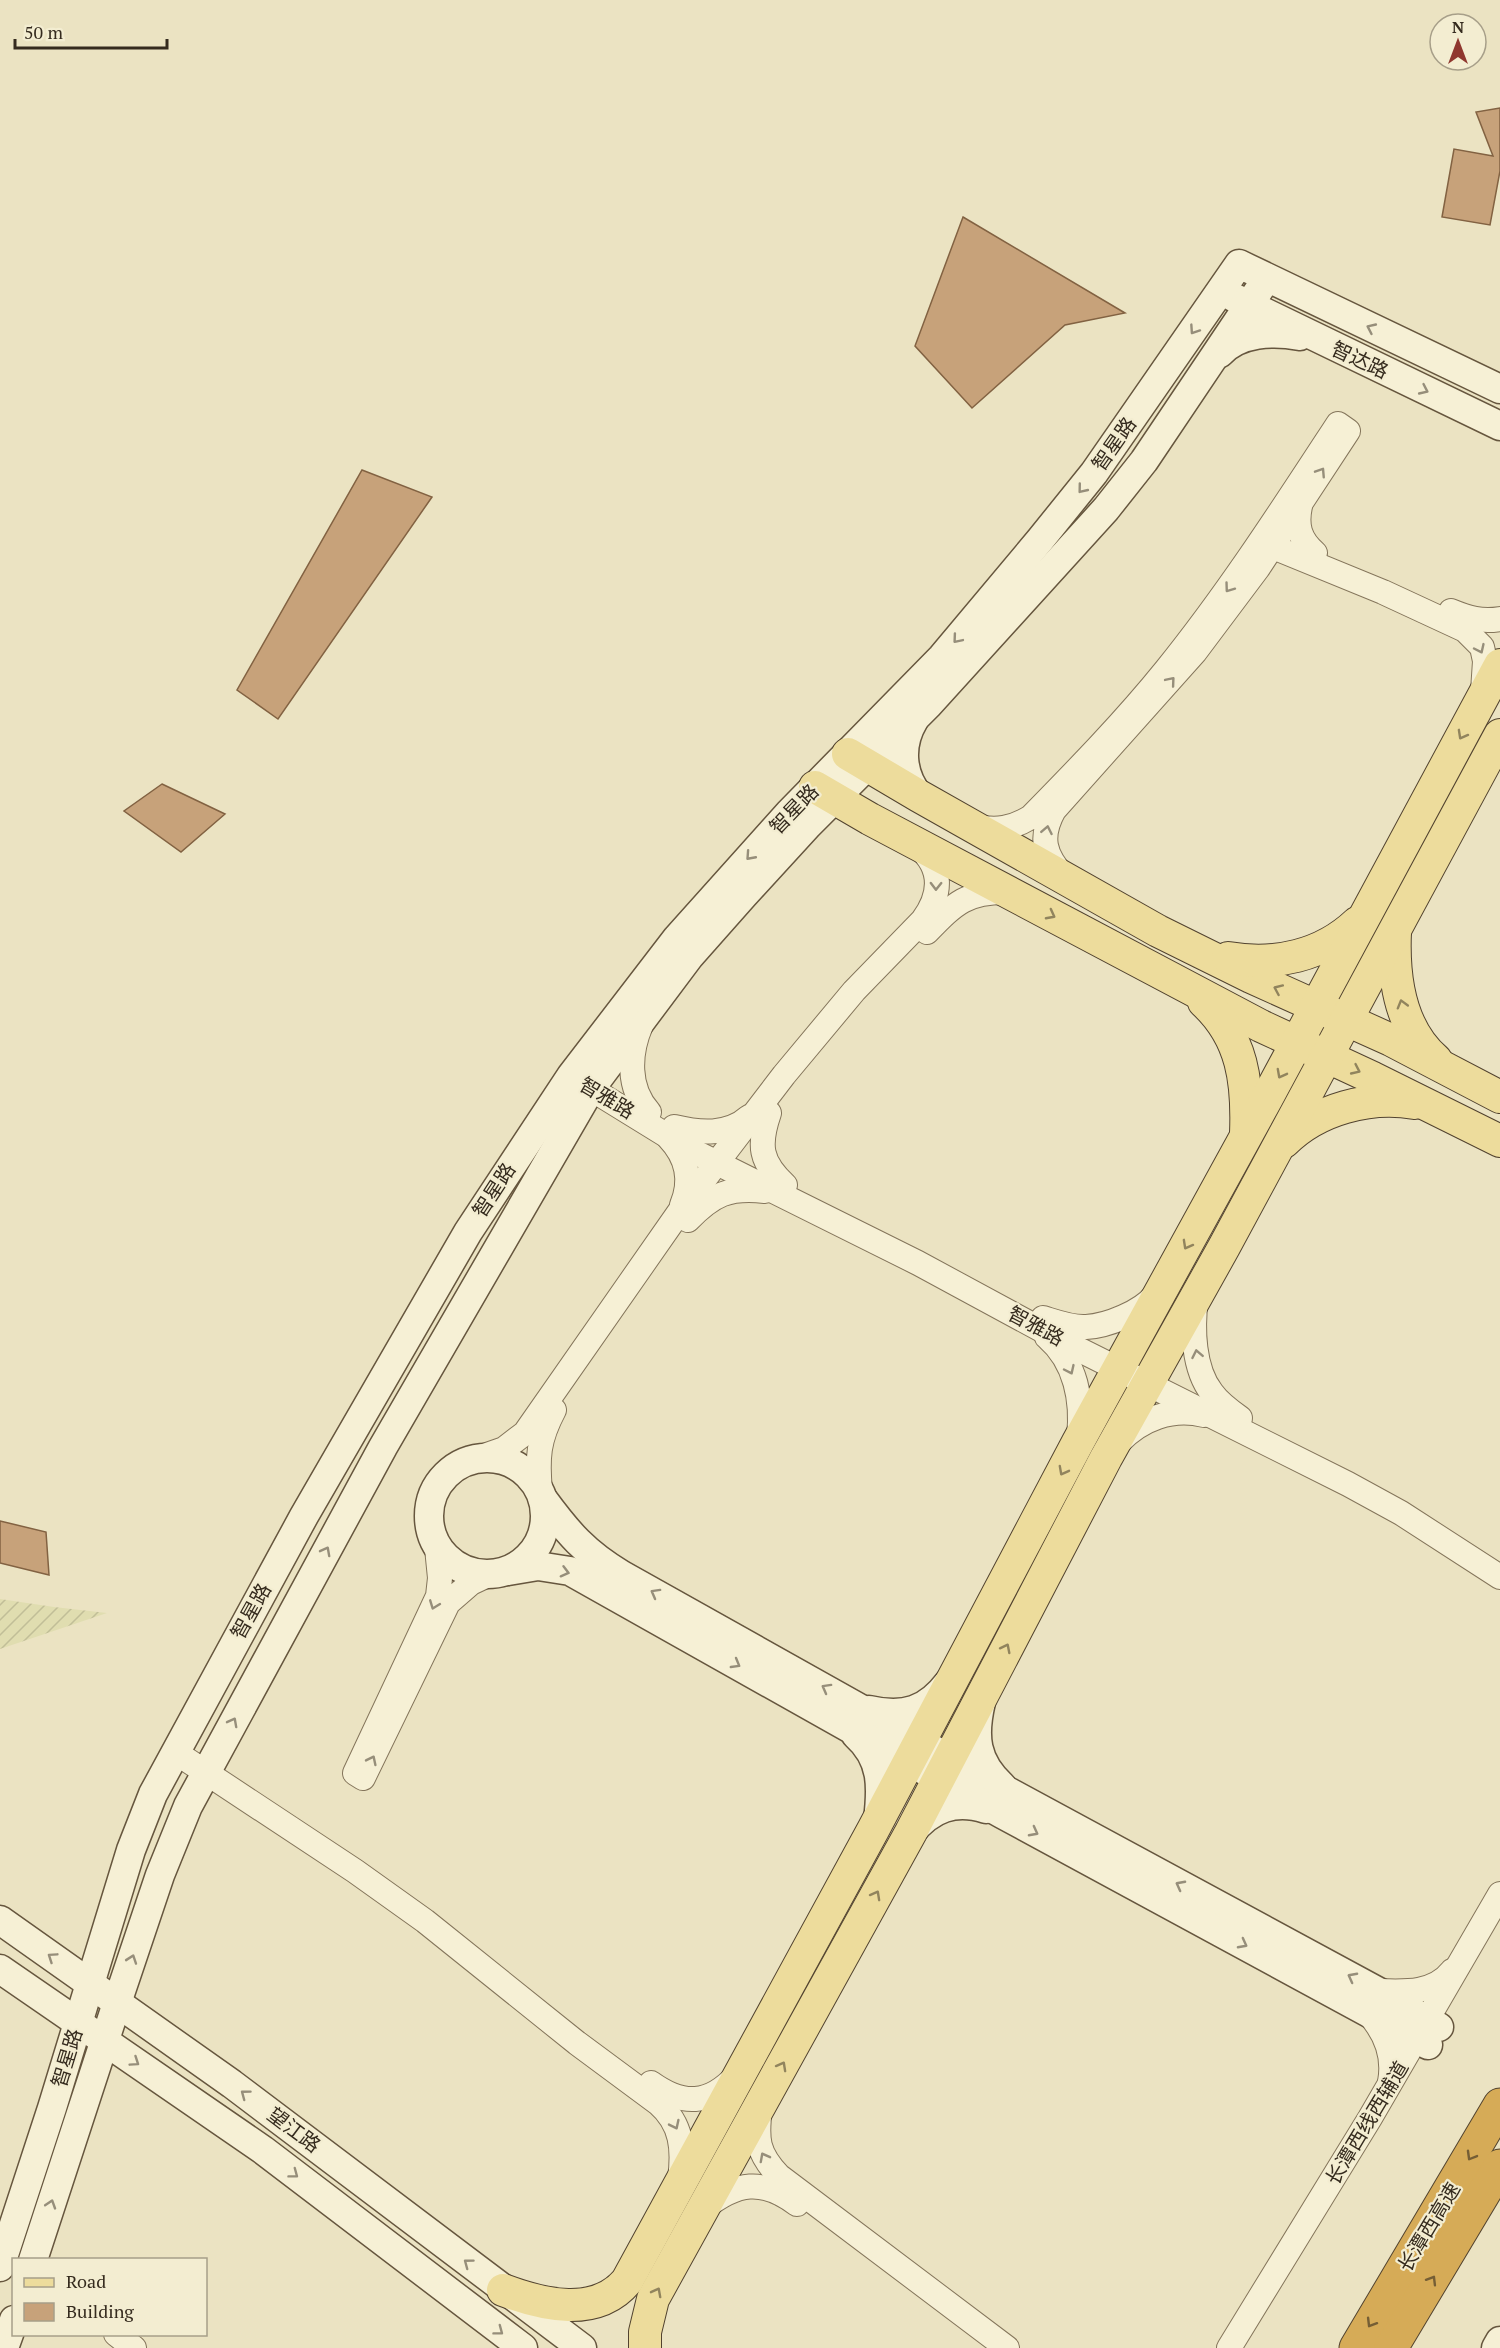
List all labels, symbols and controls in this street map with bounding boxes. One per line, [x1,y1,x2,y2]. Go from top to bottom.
scale bar [15,12,166,50]
north arrow [1428,12,1488,72]
text: N [1452,16,1464,38]
text: 50 m [24,20,64,44]
one-way arrow [1190,323,1201,334]
one-way arrow [1367,324,1378,336]
street label: 智达路 [1327,335,1393,384]
one-way arrow [1418,383,1429,395]
street label: 智星路 [1085,411,1142,476]
one-way arrow [1314,468,1326,478]
one-way arrow [1078,482,1089,493]
one-way arrow [1225,581,1236,592]
one-way arrow [953,632,964,643]
one-way arrow [1473,643,1485,654]
one-way arrow [1163,677,1174,688]
one-way arrow [1458,729,1469,740]
street label: 智星路 [763,778,824,840]
one-way arrow [1040,825,1053,835]
one-way arrow [746,849,757,859]
one-way arrow [930,882,942,891]
one-way arrow [1045,908,1055,919]
one-way arrow [1273,984,1284,996]
one-way arrow [1397,999,1409,1010]
one-way arrow [1349,1063,1360,1075]
one-way arrow [1276,1067,1288,1078]
street label: 智雅路 [575,1071,640,1125]
street label: 智星路 [466,1157,521,1222]
one-way arrow [1183,1239,1194,1249]
street label: 智雅路 [1003,1300,1069,1352]
one-way arrow [1192,1350,1204,1359]
one-way arrow [1063,1364,1075,1375]
one-way arrow [1059,1465,1070,1475]
one-way arrow [319,1547,330,1557]
one-way arrow [560,1564,570,1577]
street label: 智星路 [224,1578,277,1644]
one-way arrow [651,1589,662,1601]
one-way arrow [429,1599,441,1610]
one-way arrow [999,1644,1010,1655]
one-way arrow [730,1657,740,1669]
one-way arrow [822,1684,832,1696]
one-way arrow [226,1718,237,1729]
one-way arrow [365,1756,376,1767]
one-way arrow [1028,1825,1039,1836]
one-way arrow [1176,1881,1186,1892]
one-way arrow [869,1891,880,1901]
one-way arrow [1237,1937,1247,1948]
one-way arrow [48,1953,58,1965]
one-way arrow [124,1954,137,1965]
one-way arrow [1347,1973,1358,1984]
street label: 智星路 [45,2025,88,2090]
one-way arrow [128,2055,139,2066]
street label: 长潭西线西辅道 [1319,2056,1414,2190]
one-way arrow [775,2062,786,2072]
one-way arrow [241,2090,252,2101]
street label: 望江路 [262,2101,326,2158]
one-way arrow [667,2118,679,2129]
one-way arrow [1467,2150,1478,2160]
one-way arrow [760,2153,771,2163]
one-way arrow [287,2166,298,2177]
street label: 长潭西高速 [1391,2177,1466,2277]
one-way arrow [44,2199,57,2210]
legend [12,2258,207,2336]
one-way arrow [463,2259,474,2270]
text: Road [66,2269,106,2293]
one-way arrow [1425,2276,1437,2286]
one-way arrow [650,2287,661,2298]
text: Building [66,2299,134,2323]
one-way arrow [1366,2317,1378,2327]
one-way arrow [492,2323,503,2334]

